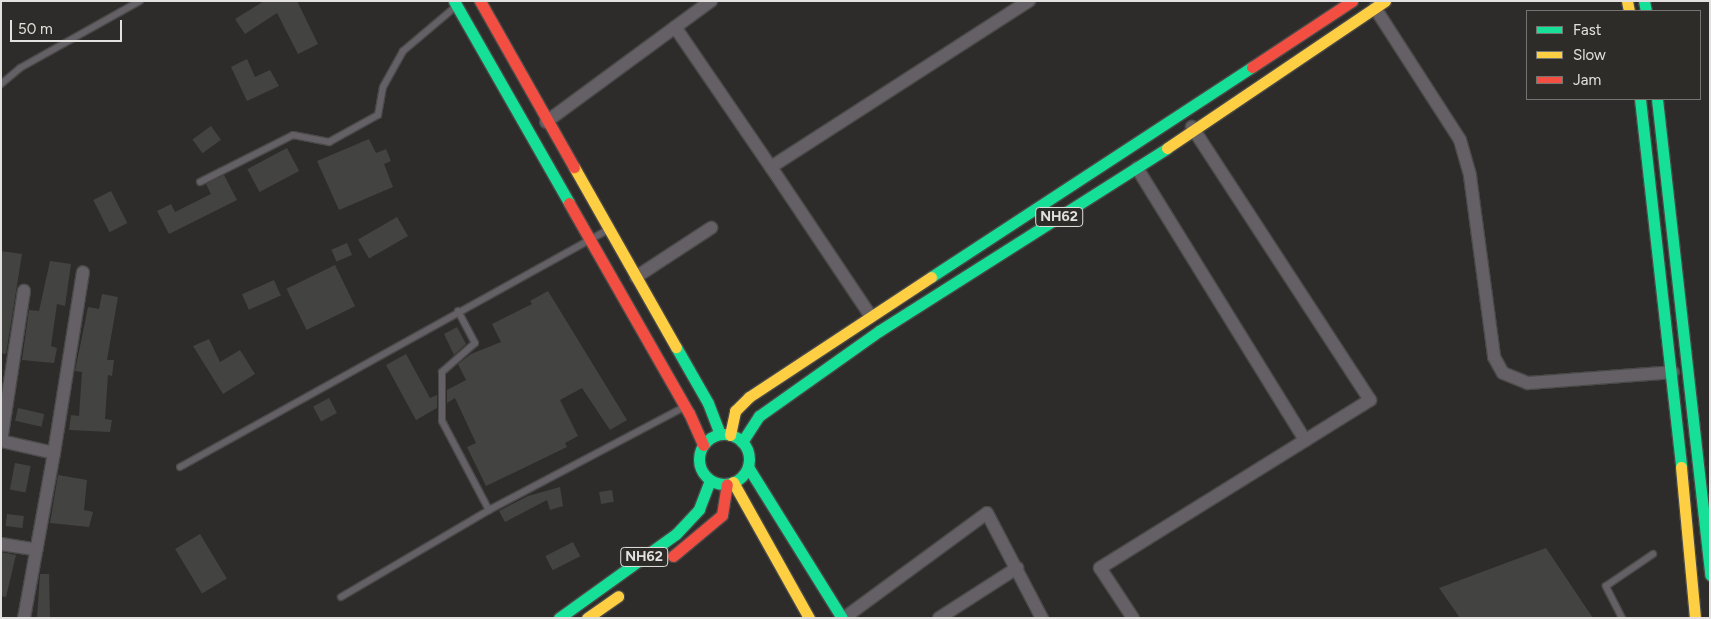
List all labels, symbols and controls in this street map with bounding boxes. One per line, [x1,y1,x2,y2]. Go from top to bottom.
scale bar [12,10,125,42]
legend [1526,10,1701,100]
text: 50 m [18,20,53,38]
text: Fast [1573,21,1601,39]
text: Slow [1573,46,1606,64]
text: Jam [1573,71,1601,89]
road number: NH62 [1034,206,1084,228]
road number: NH62 [619,546,669,568]

